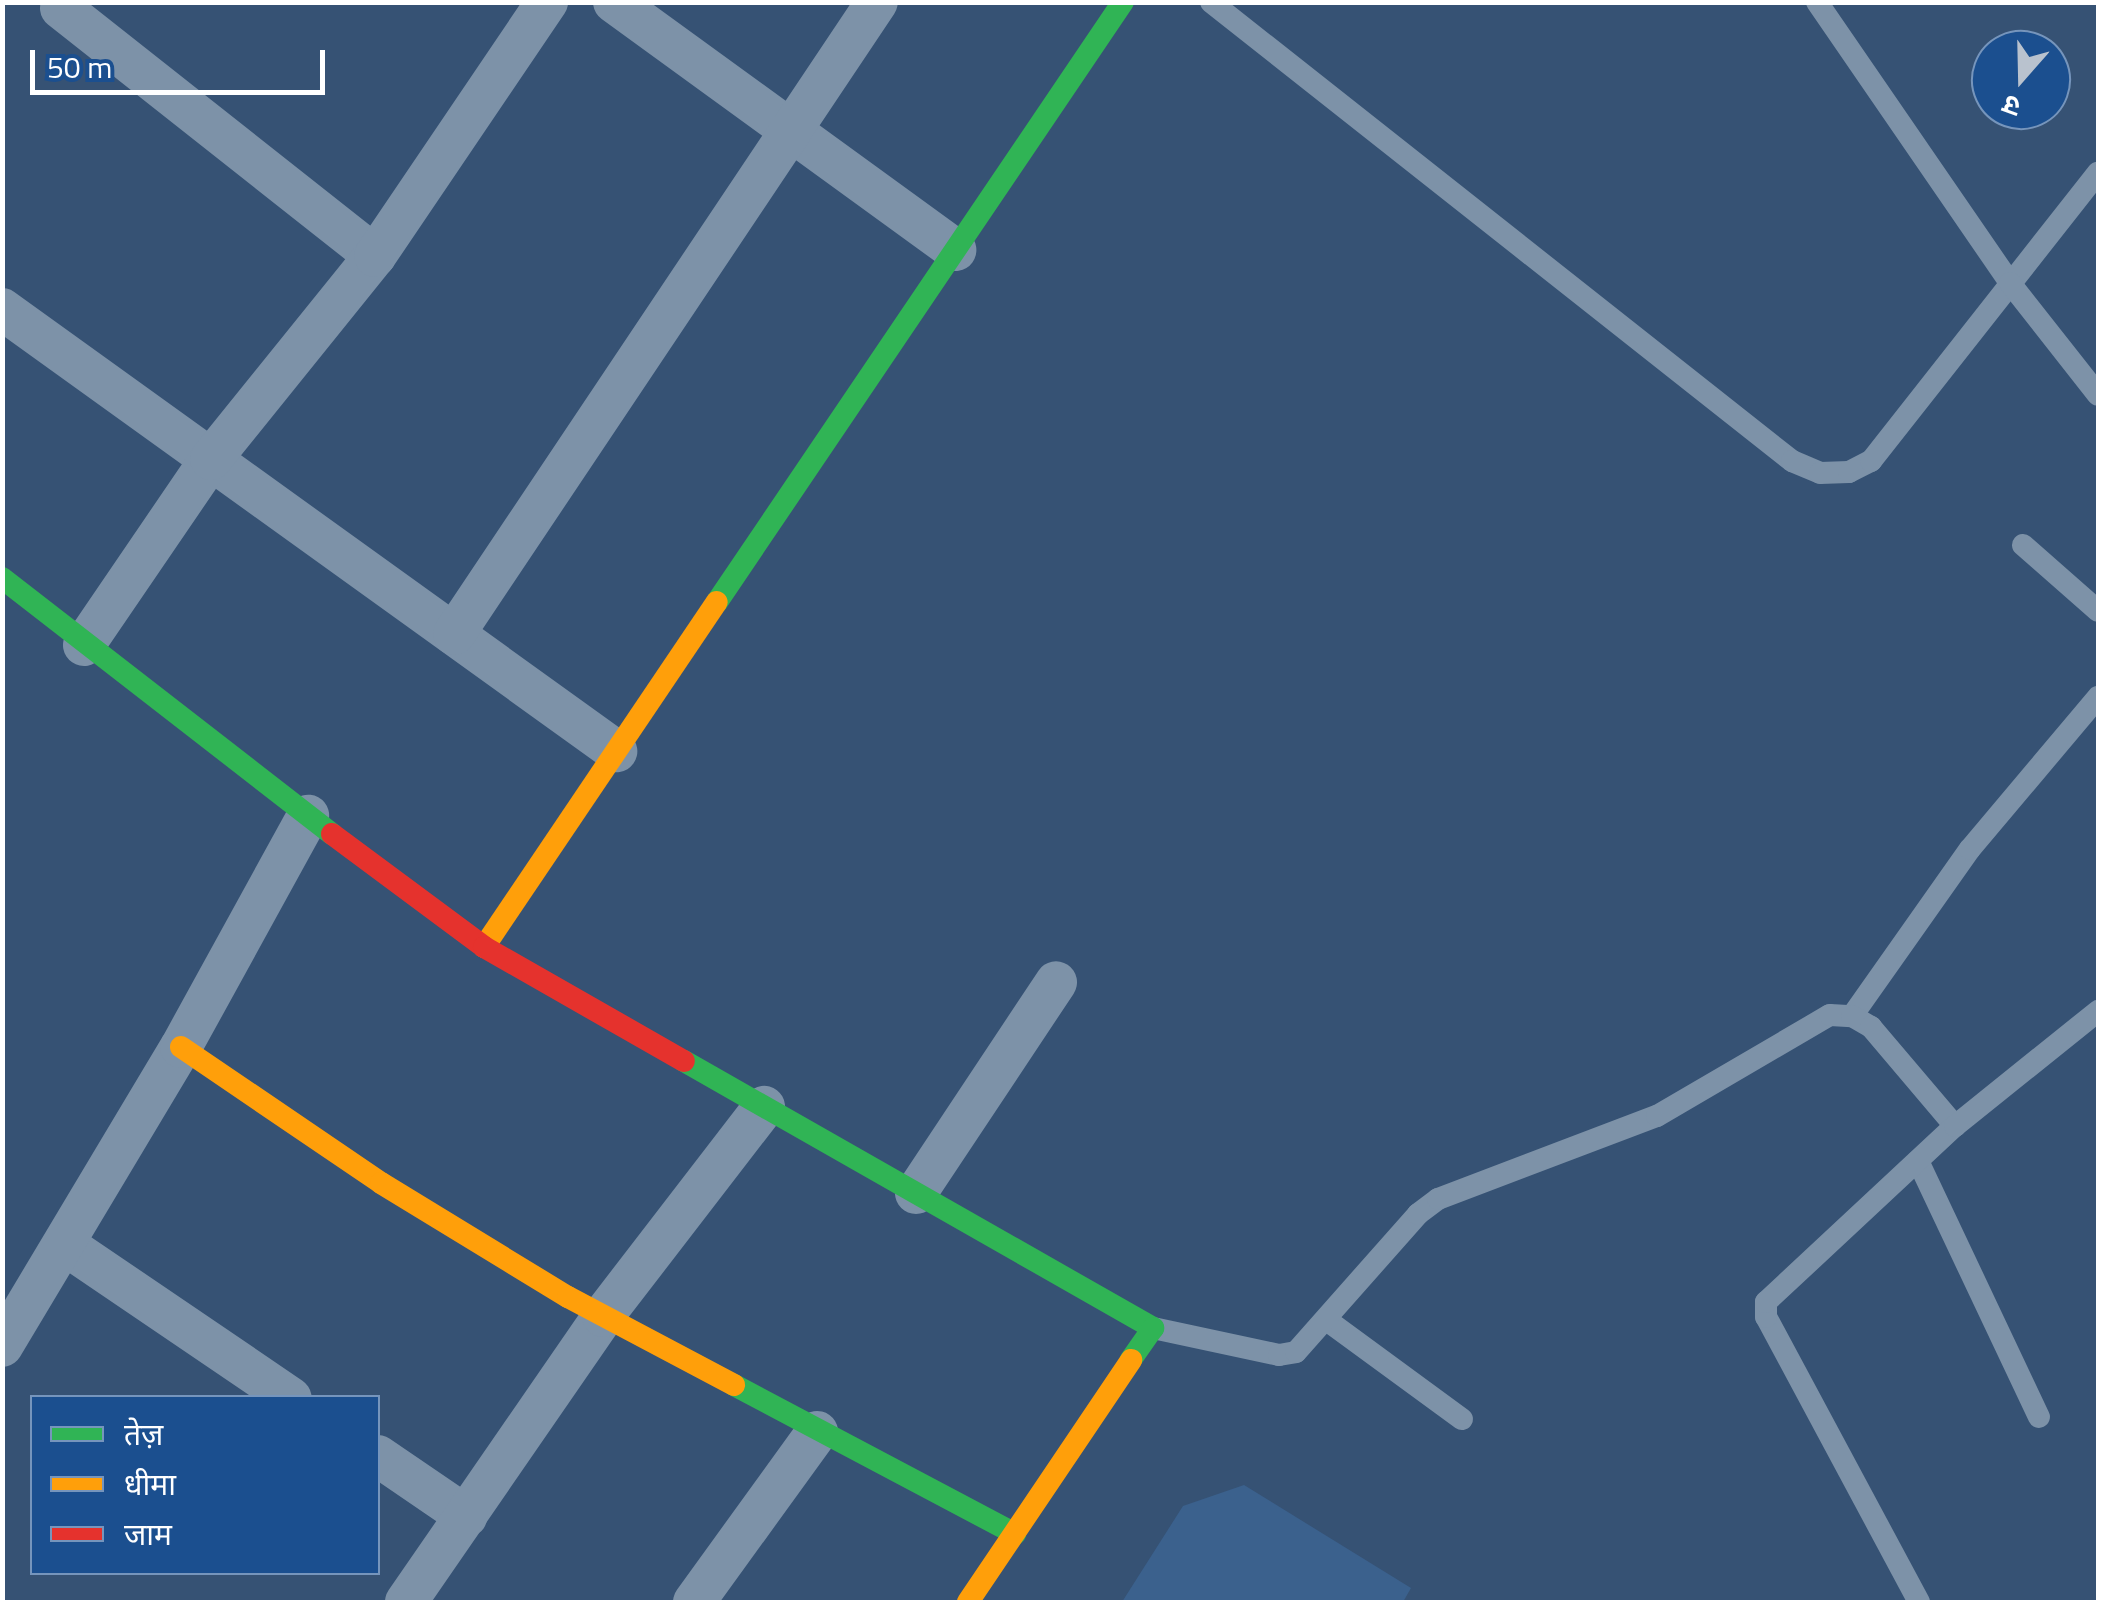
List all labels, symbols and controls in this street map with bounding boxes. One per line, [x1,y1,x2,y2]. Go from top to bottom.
scale bar [35,30,330,92]
north arrow [1971,30,2071,130]
text: 50 m [47,44,112,90]
text: उ [1996,84,2026,130]
legend [30,1395,380,1575]
text: तेज़ [124,1411,163,1457]
text: धीमा [124,1461,176,1507]
text: जाम [124,1511,172,1557]

